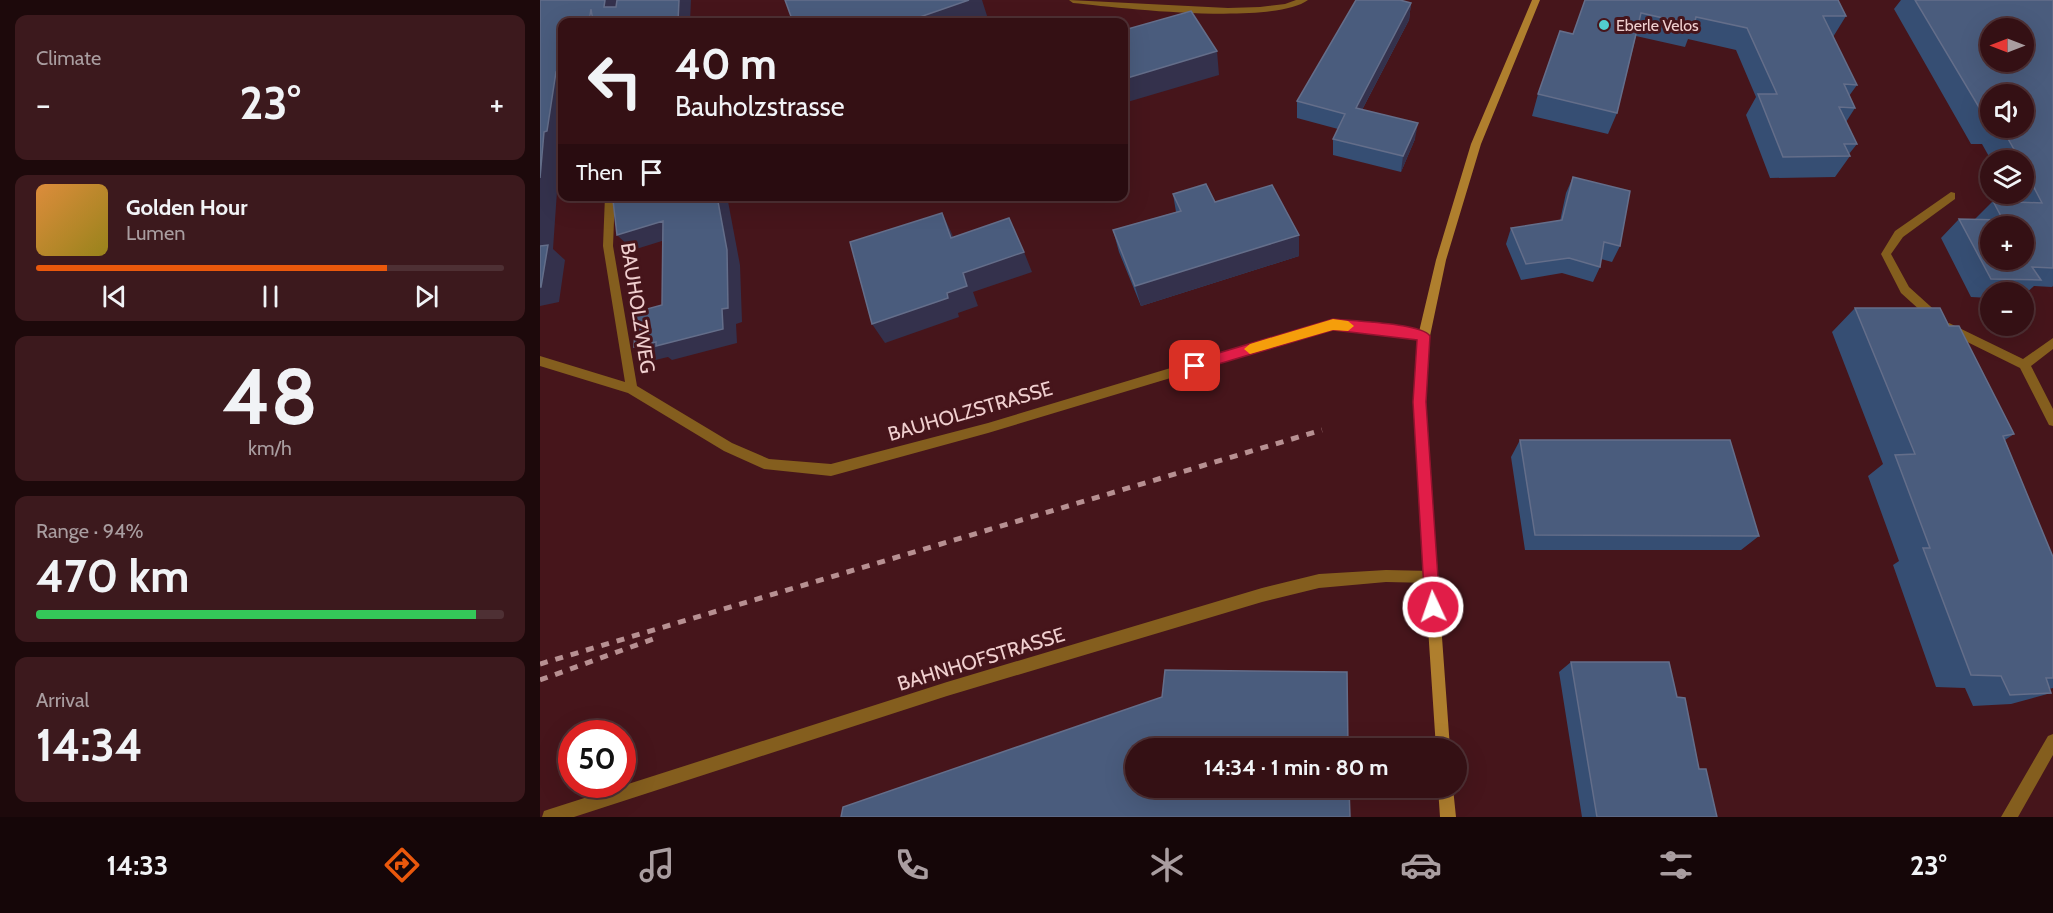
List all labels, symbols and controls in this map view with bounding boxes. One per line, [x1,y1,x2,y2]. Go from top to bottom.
place label: Eberle Velos [1616,16,1699,35]
marker: Eberle Velos [1597,18,1611,32]
north arrow [1980,18,2034,72]
map controls [1980,18,2034,336]
text: 40 m [675,38,777,90]
icon: left [576,42,654,120]
text: Climate [36,46,101,70]
text: 23° [239,76,301,130]
text: − [36,84,51,124]
text: + [489,84,504,124]
button: sound [1980,84,2034,138]
text: Bauholzstrasse [675,90,845,123]
button: layers [1980,150,2034,204]
icon: arrive [635,156,668,189]
text: Then [576,159,623,186]
text: Golden Hour [126,194,247,221]
button: + [1980,216,2034,270]
text: Lumen [126,221,185,245]
street label: BAUHOLZWEG [616,241,660,375]
icon: previous [98,280,131,313]
icon: pause [254,280,287,313]
icon: next [410,280,443,313]
button: − [1980,282,2034,336]
pin [1169,340,1220,391]
text: 48 [222,349,318,444]
icon: arrive [1178,349,1211,382]
street label: BAUHOLZSTRASSE [885,376,1055,446]
text: km/h [248,436,292,460]
text: Range · 94% [36,519,144,543]
text: 470 km [36,549,189,603]
position arrow [1401,575,1465,639]
street label: BAHNHOFSTRASSE [894,622,1068,696]
text: Arrival [36,688,89,712]
text: 14:34 [36,718,143,772]
speed limit sign: 50 [558,720,636,798]
text: 14:34 · 1 min · 80 m [1204,754,1388,781]
icon: directions [381,844,423,886]
icon: music [636,844,678,886]
icon: phone [891,844,933,886]
icon: climate [1146,844,1188,886]
icon: car [1400,844,1442,886]
icon: filters [1655,844,1697,886]
text: 14:33 [106,849,168,882]
text: 23° [1910,849,1947,882]

